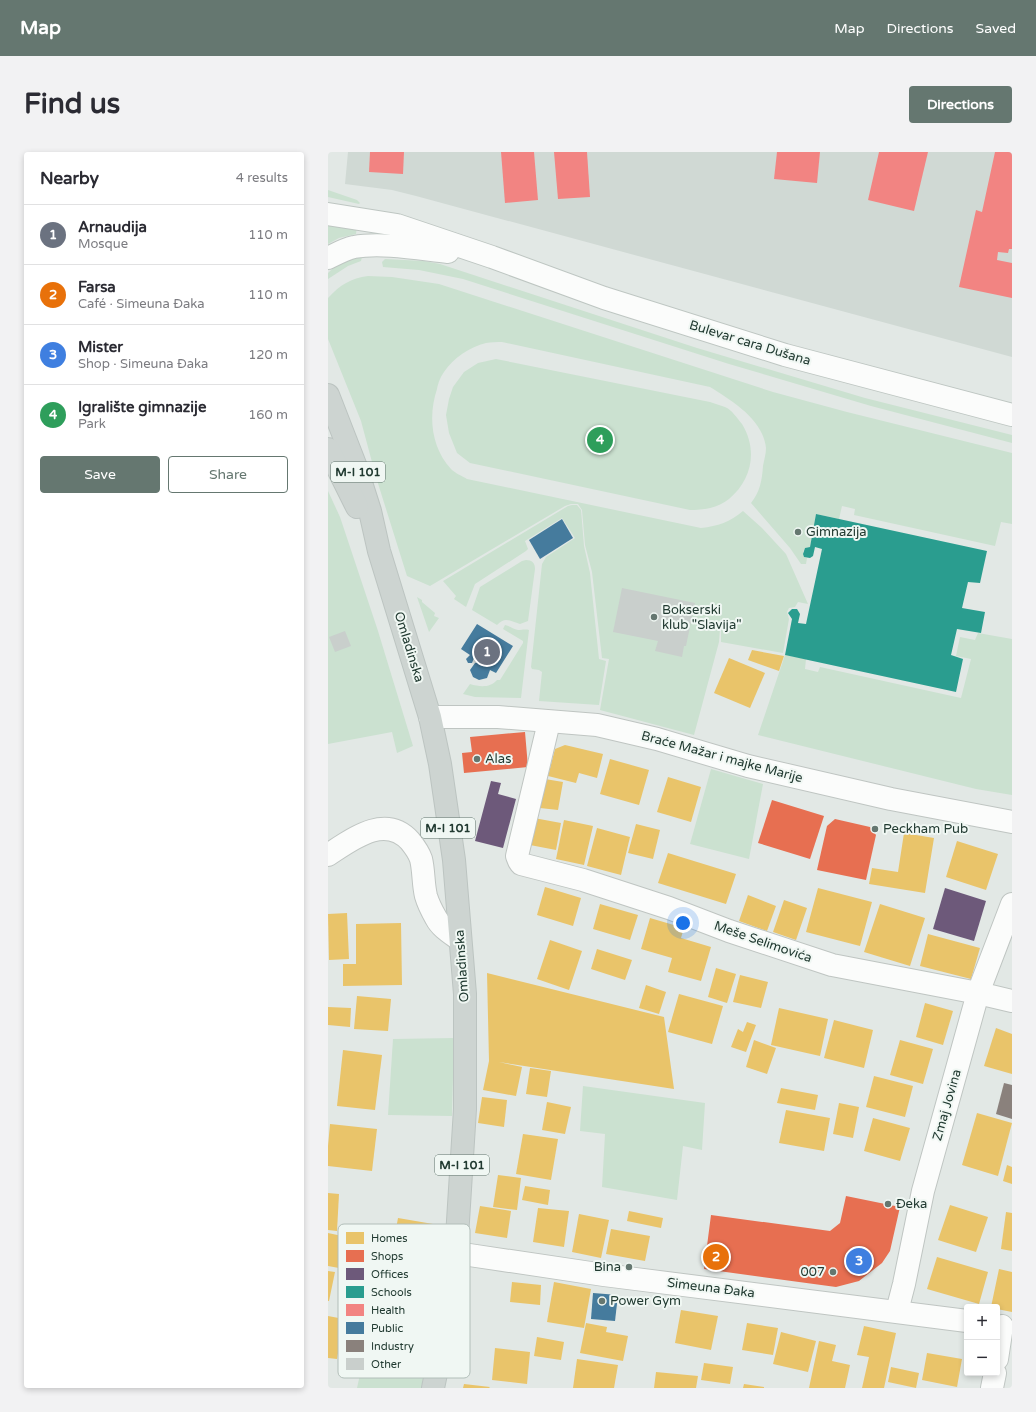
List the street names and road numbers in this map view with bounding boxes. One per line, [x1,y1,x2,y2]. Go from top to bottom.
street label: Bulevar cara Dušana [687,317,813,369]
road number: M-I 101 [331,462,385,482]
street label: Omladinska [391,610,427,684]
street label: Braće Mažar i majke Marije [640,728,804,786]
road number: M-I 101 [421,818,475,838]
street label: Meše Selimovića [712,918,814,966]
street label: Omladinska [451,929,473,1003]
street label: Zmaj Jovina [929,1067,965,1143]
road number: M-I 101 [435,1155,489,1175]
street label: Simeuna Đaka [666,1275,756,1301]

